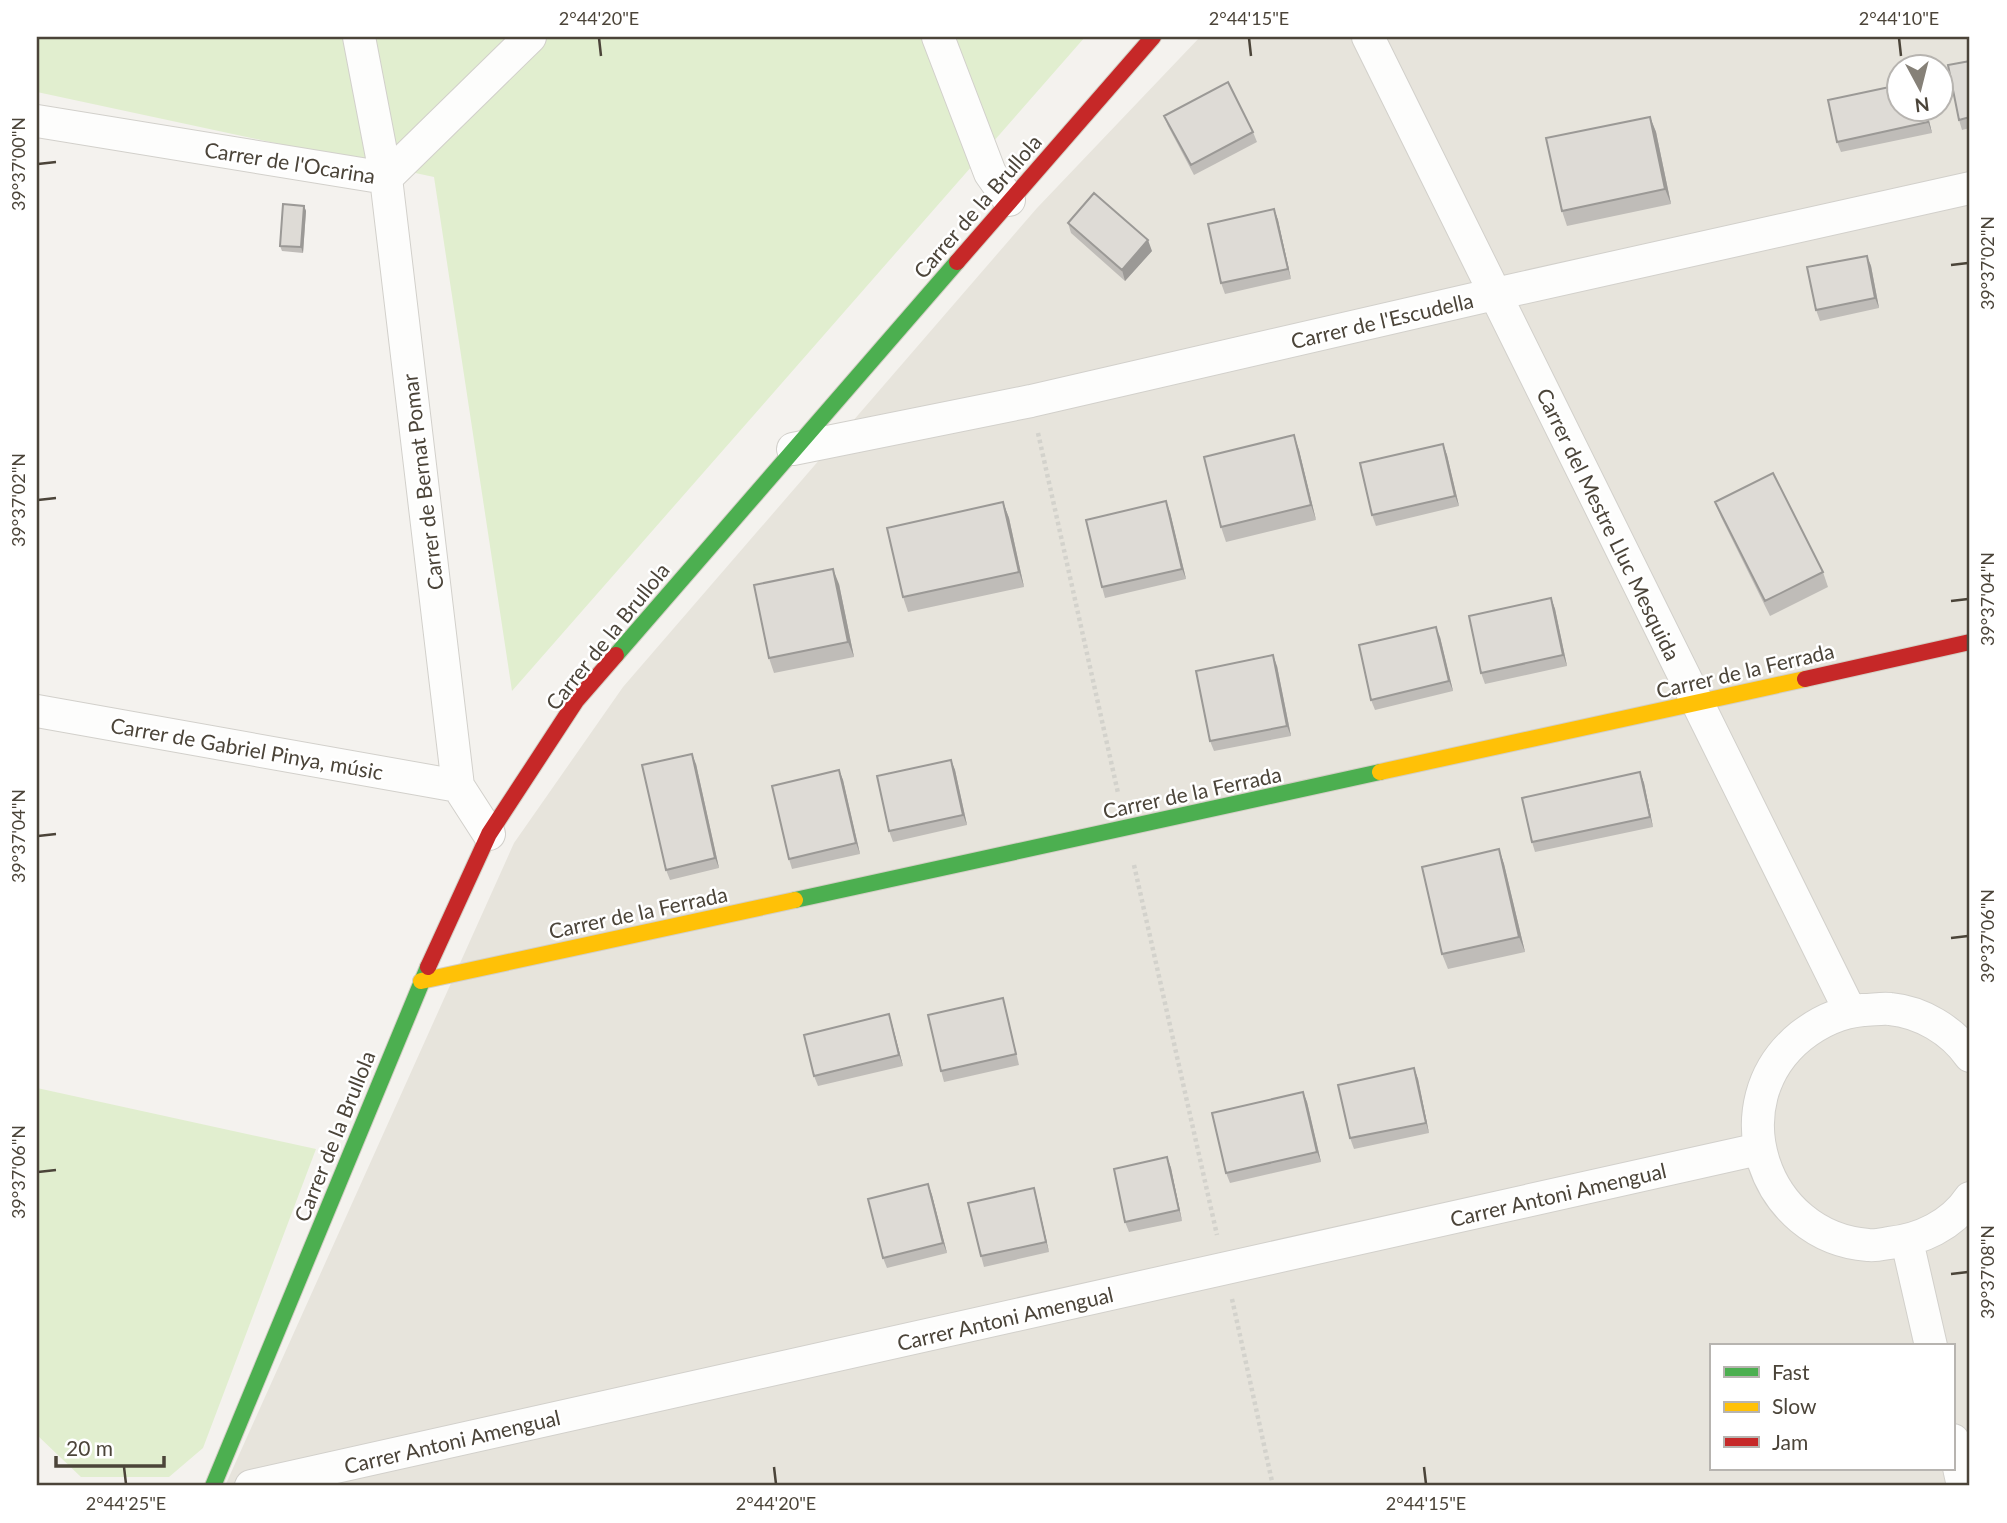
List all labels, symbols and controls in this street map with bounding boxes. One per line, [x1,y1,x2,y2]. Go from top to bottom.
text: 2°44'20"E [559,7,639,29]
text: 2°44'15"E [1209,7,1289,29]
text: 2°44'10"E [1859,7,1939,29]
north arrow [1884,52,1954,122]
text: N [1913,93,1931,118]
text: 39°37'00"N [7,117,29,211]
street label: Carrer de la Brullola [908,129,1046,283]
street label: Carrer de l'Ocarina [203,136,377,188]
text: 39°37'02"N [1976,216,1998,310]
street label: Carrer de l'Escudella [1288,287,1476,353]
street label: Carrer de Bernat Pomar [396,372,448,592]
street label: Carrer del Mestre Lluc Mesquida [1532,384,1686,664]
text: 39°37'02"N [7,453,29,547]
text: 39°37'04"N [1976,552,1998,646]
street label: Carrer de la Brullola [540,557,674,715]
street label: Carrer de la Ferrada [1654,637,1836,703]
street label: Carrer de Gabriel Pinya, músic [109,712,385,784]
street label: Carrer de la Ferrada [1100,761,1284,823]
text: 39°37'04"N [7,789,29,883]
street label: Carrer de la Ferrada [546,881,730,943]
text: 39°37'06"N [1976,889,1998,983]
street label: Carrer de la Brullola [288,1047,380,1225]
text: 39°37'06"N [7,1125,29,1219]
street label: Carrer Antoni Amengual [1447,1157,1669,1231]
text: 39°37'08"N [1976,1225,1998,1319]
street label: Carrer Antoni Amengual [894,1281,1116,1355]
legend [1710,1344,1954,1470]
text: Fast [1772,1359,1810,1384]
text: Slow [1772,1393,1817,1418]
street label: Carrer Antoni Amengual [341,1404,563,1478]
scale bar [56,1425,164,1469]
text: Jam [1772,1429,1808,1454]
text: 20 m [66,1435,113,1460]
text: 2°44'25"E [86,1492,166,1514]
text: 2°44'20"E [736,1492,816,1514]
text: 2°44'15"E [1386,1492,1466,1514]

